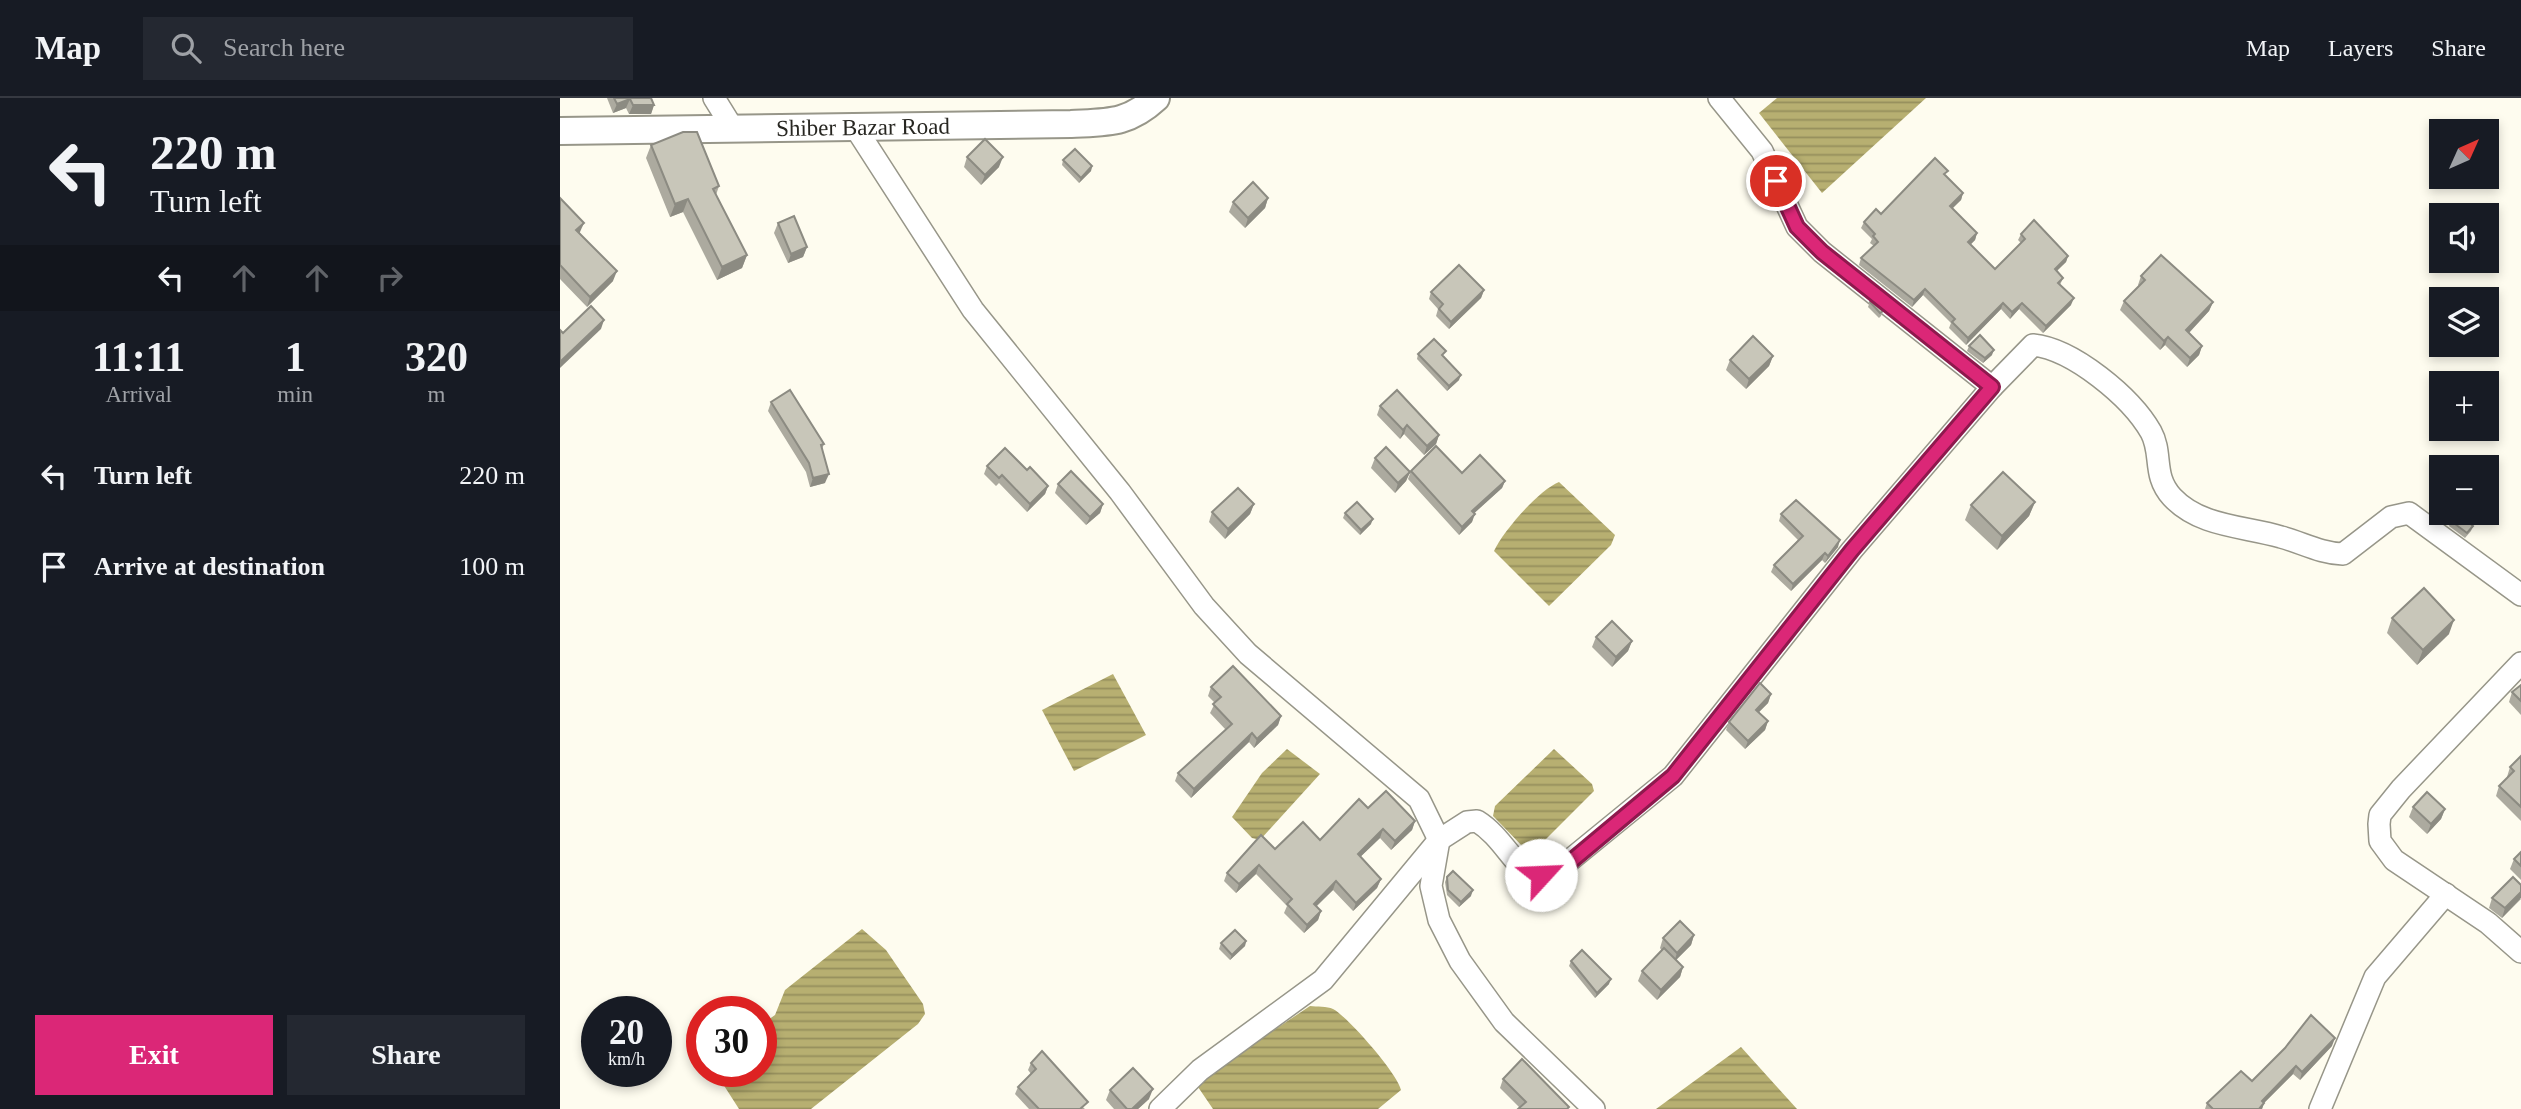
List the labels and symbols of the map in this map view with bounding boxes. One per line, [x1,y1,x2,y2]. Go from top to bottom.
street label: Shiber Bazar Road [776,113,951,141]
north arrow [2429,119,2499,189]
pin [1746,151,1806,211]
position arrow [1504,838,1578,912]
speed limit sign: 30 [686,996,777,1087]

